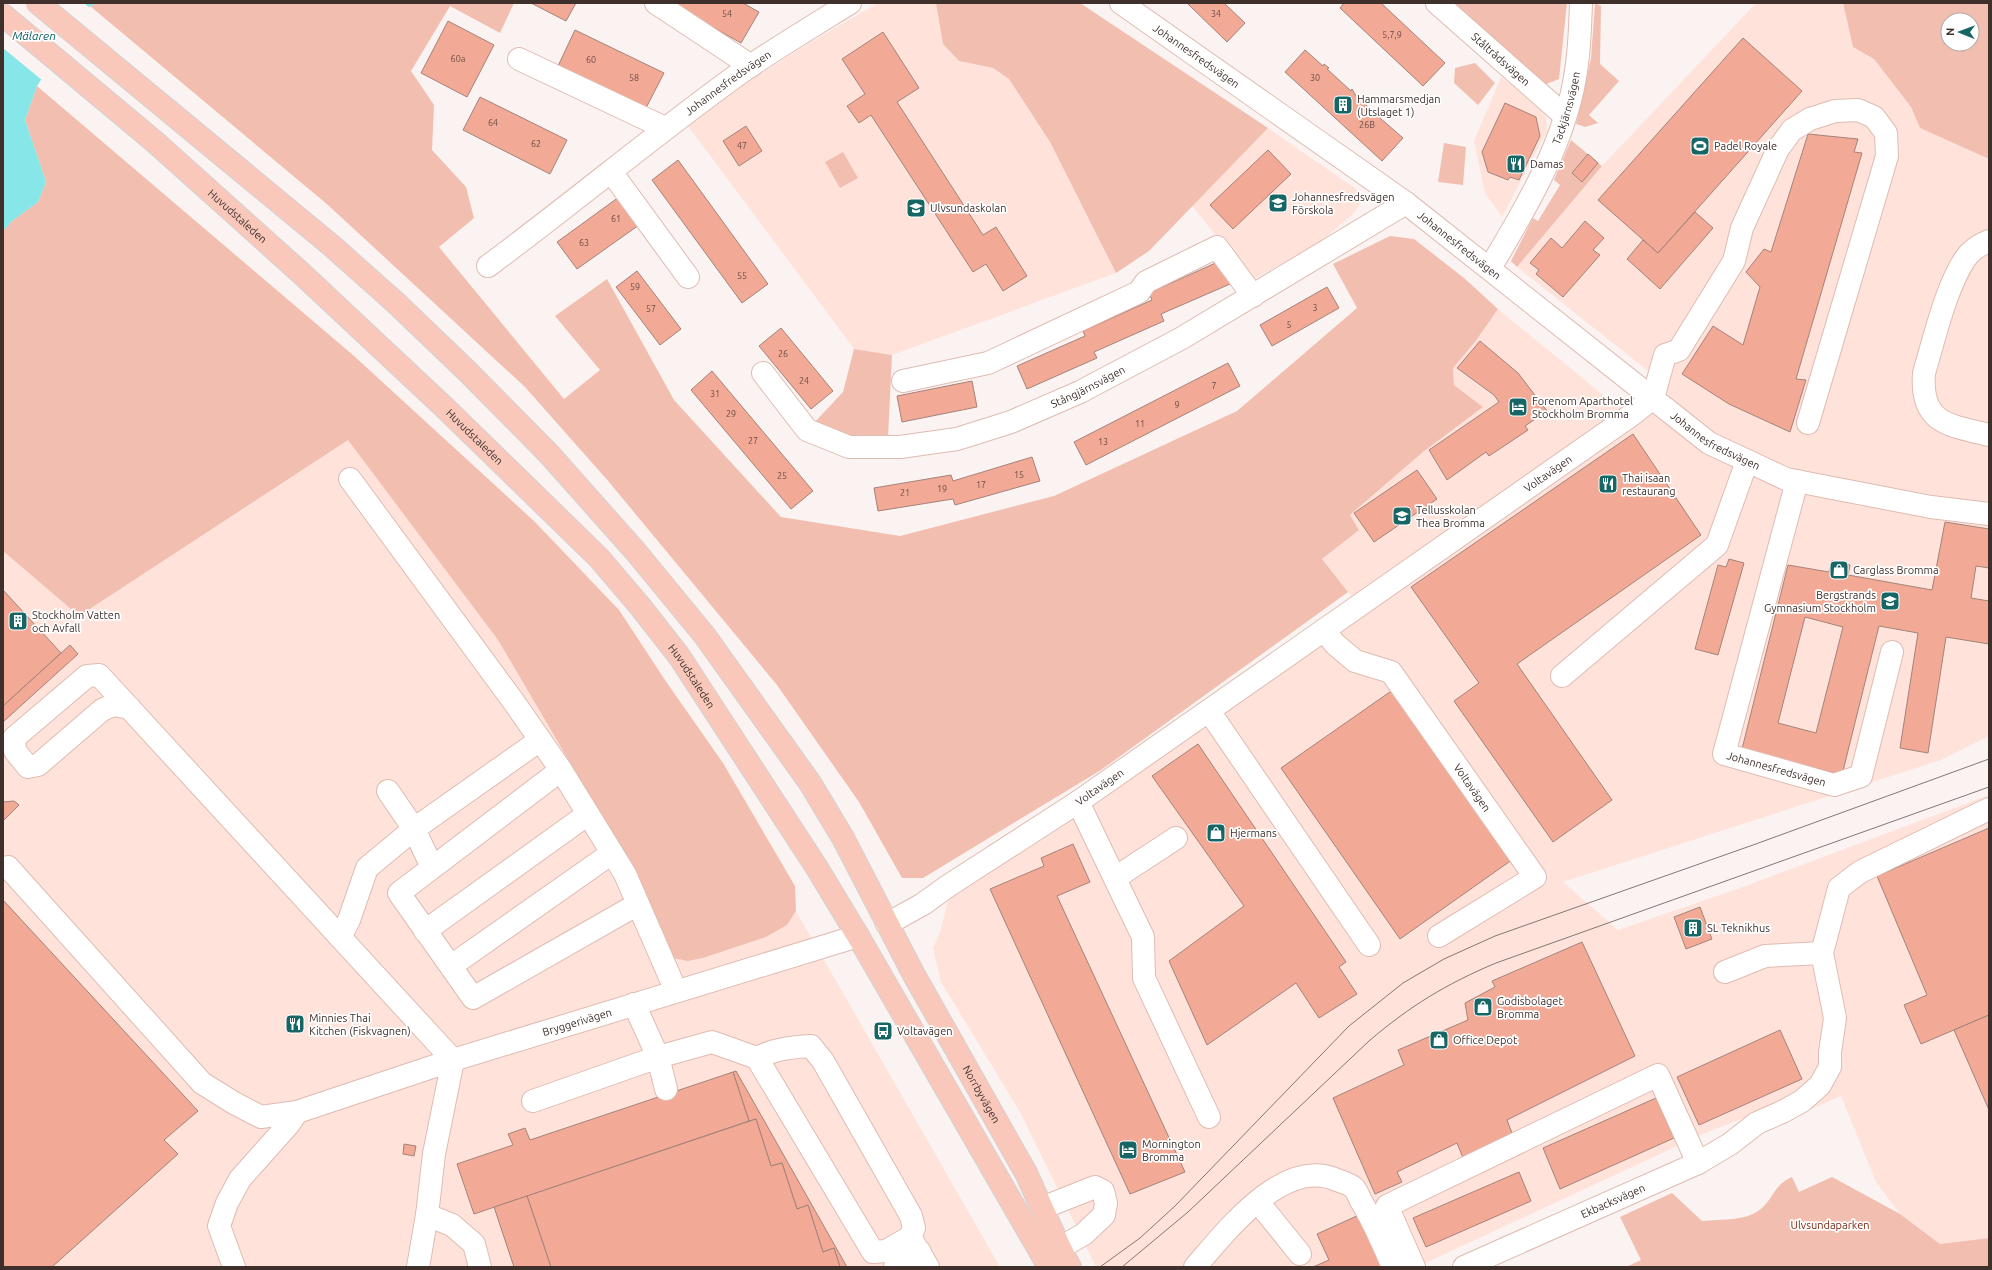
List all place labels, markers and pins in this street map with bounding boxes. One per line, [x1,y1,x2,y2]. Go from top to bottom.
place label: Hammarsmedjan (Utslaget 1) [1357,93,1441,119]
building icon: Hammarsmedjan (Utslaget 1) [1332,94,1354,116]
sports icon: Padel Royale [1689,135,1711,157]
place label: Padel Royale [1714,140,1777,152]
restaurant icon: Damas [1505,153,1527,175]
place label: Damas [1530,158,1564,170]
place label: Johannesfredsvägen Förskola [1292,191,1395,216]
school or university icon: Johannesfredsvägen Förskola [1267,192,1289,214]
school or university icon: Ulvsundaskolan [905,197,927,219]
place label: Ulvsundaskolan [930,202,1007,214]
place label: Forenom Aparthotel Stockholm Bromma [1532,395,1633,420]
hotel icon: Forenom Aparthotel Stockholm Bromma [1507,396,1529,418]
place label: Thai isaan restaurang [1622,472,1676,497]
restaurant icon: Thai isaan restaurang [1597,473,1619,495]
place label: Tellusskolan Thea Bromma [1416,504,1485,529]
school or university icon: Tellusskolan Thea Bromma [1391,505,1413,527]
shop icon: Carglass Bromma [1828,559,1850,581]
place label: Carglass Bromma [1853,564,1939,576]
place label: Bergstrands Gymnasium Stockholm [1764,589,1876,614]
school or university icon: Bergstrands Gymnasium Stockholm [1879,590,1901,612]
place label: Stockholm Vatten och Avfall [32,609,120,634]
building icon: Stockholm Vatten och Avfall [7,610,29,632]
shop icon: Hjermans [1205,822,1227,844]
place label: Hjermans [1230,827,1277,839]
building icon: SL Teknikhus [1682,917,1704,939]
place label: SL Teknikhus [1707,922,1770,934]
place label: Godisbolaget Bromma [1497,995,1563,1020]
shop icon: Godisbolaget Bromma [1472,996,1494,1018]
place label: Minnies Thai Kitchen (Fiskvagnen) [309,1012,411,1038]
restaurant icon: Minnies Thai Kitchen (Fiskvagnen) [284,1013,306,1035]
bus stop icon: Voltavägen [872,1020,894,1042]
place label: Voltavägen [897,1025,953,1037]
shop icon: Office Depot [1428,1029,1450,1051]
place label: Office Depot [1453,1034,1518,1046]
place label: Mornington Bromma [1142,1138,1201,1163]
hotel icon: Mornington Bromma [1117,1139,1139,1161]

